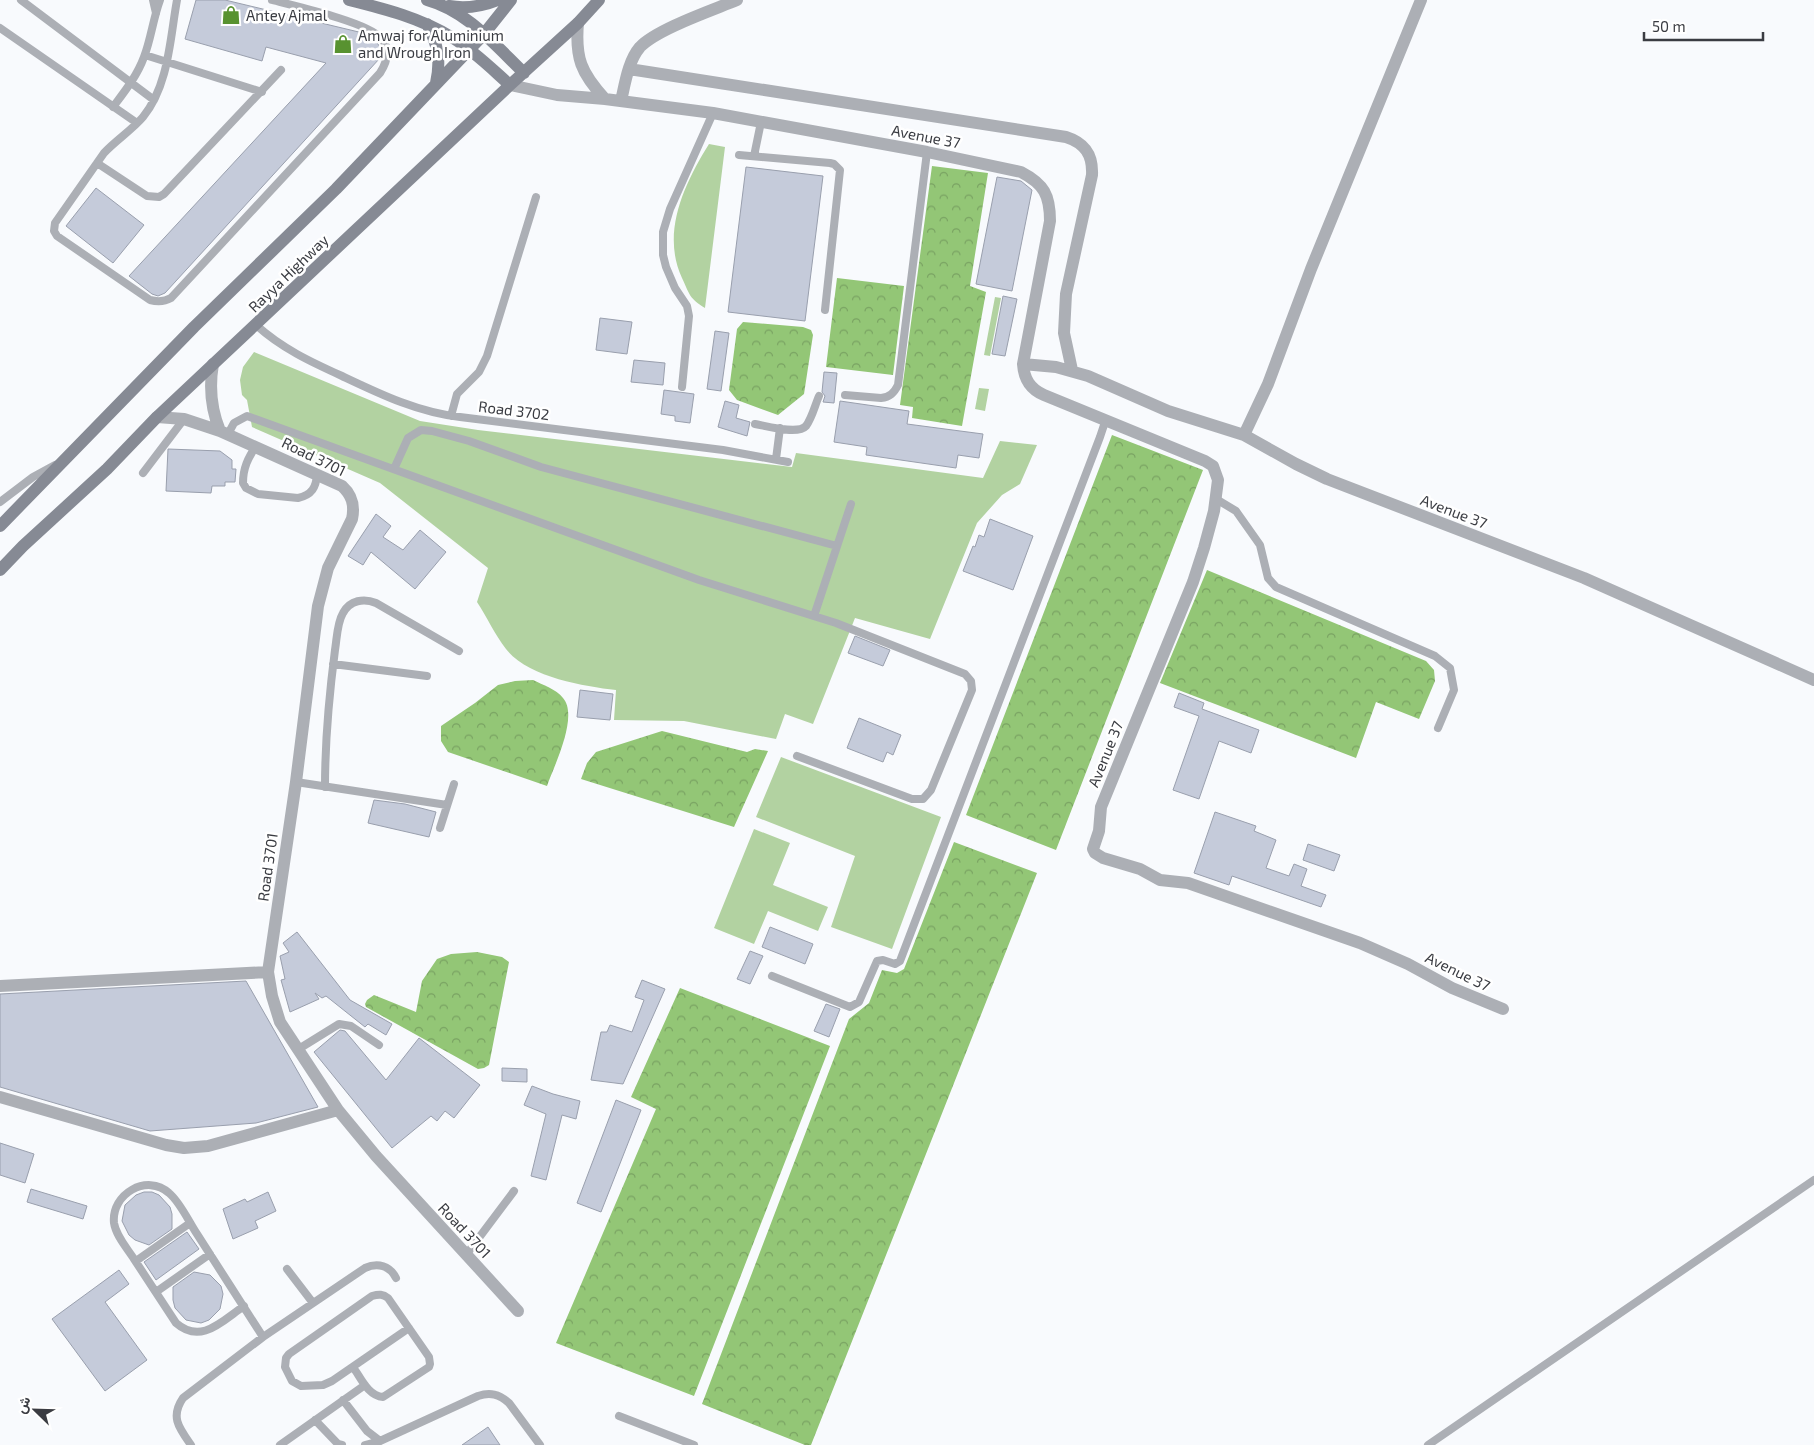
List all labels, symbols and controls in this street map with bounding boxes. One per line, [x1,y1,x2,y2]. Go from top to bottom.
shop icon: Antey Ajmal [220,4,242,26]
place label: Antey Ajmal [246,6,328,25]
scale bar [1644,10,1763,42]
text: 50 m [1652,17,1686,35]
place label: Amwaj for Aluminium and Wrough Iron [358,26,504,61]
shop icon: Amwaj for Aluminium and Wrough Iron [332,33,354,55]
street label: Avenue 37 [890,121,962,152]
street label: Rayya Highway [244,230,332,316]
street label: Road 3702 [477,397,551,423]
street label: Road 3701 [279,433,349,479]
street label: Avenue 37 [1418,490,1490,532]
street label: Avenue 37 [1084,718,1127,790]
street label: Road 3701 [253,832,281,902]
street label: Avenue 37 [1423,948,1494,994]
street label: Road 3701 [435,1199,495,1261]
north arrow [10,1385,60,1435]
text: ش [11,1394,35,1416]

